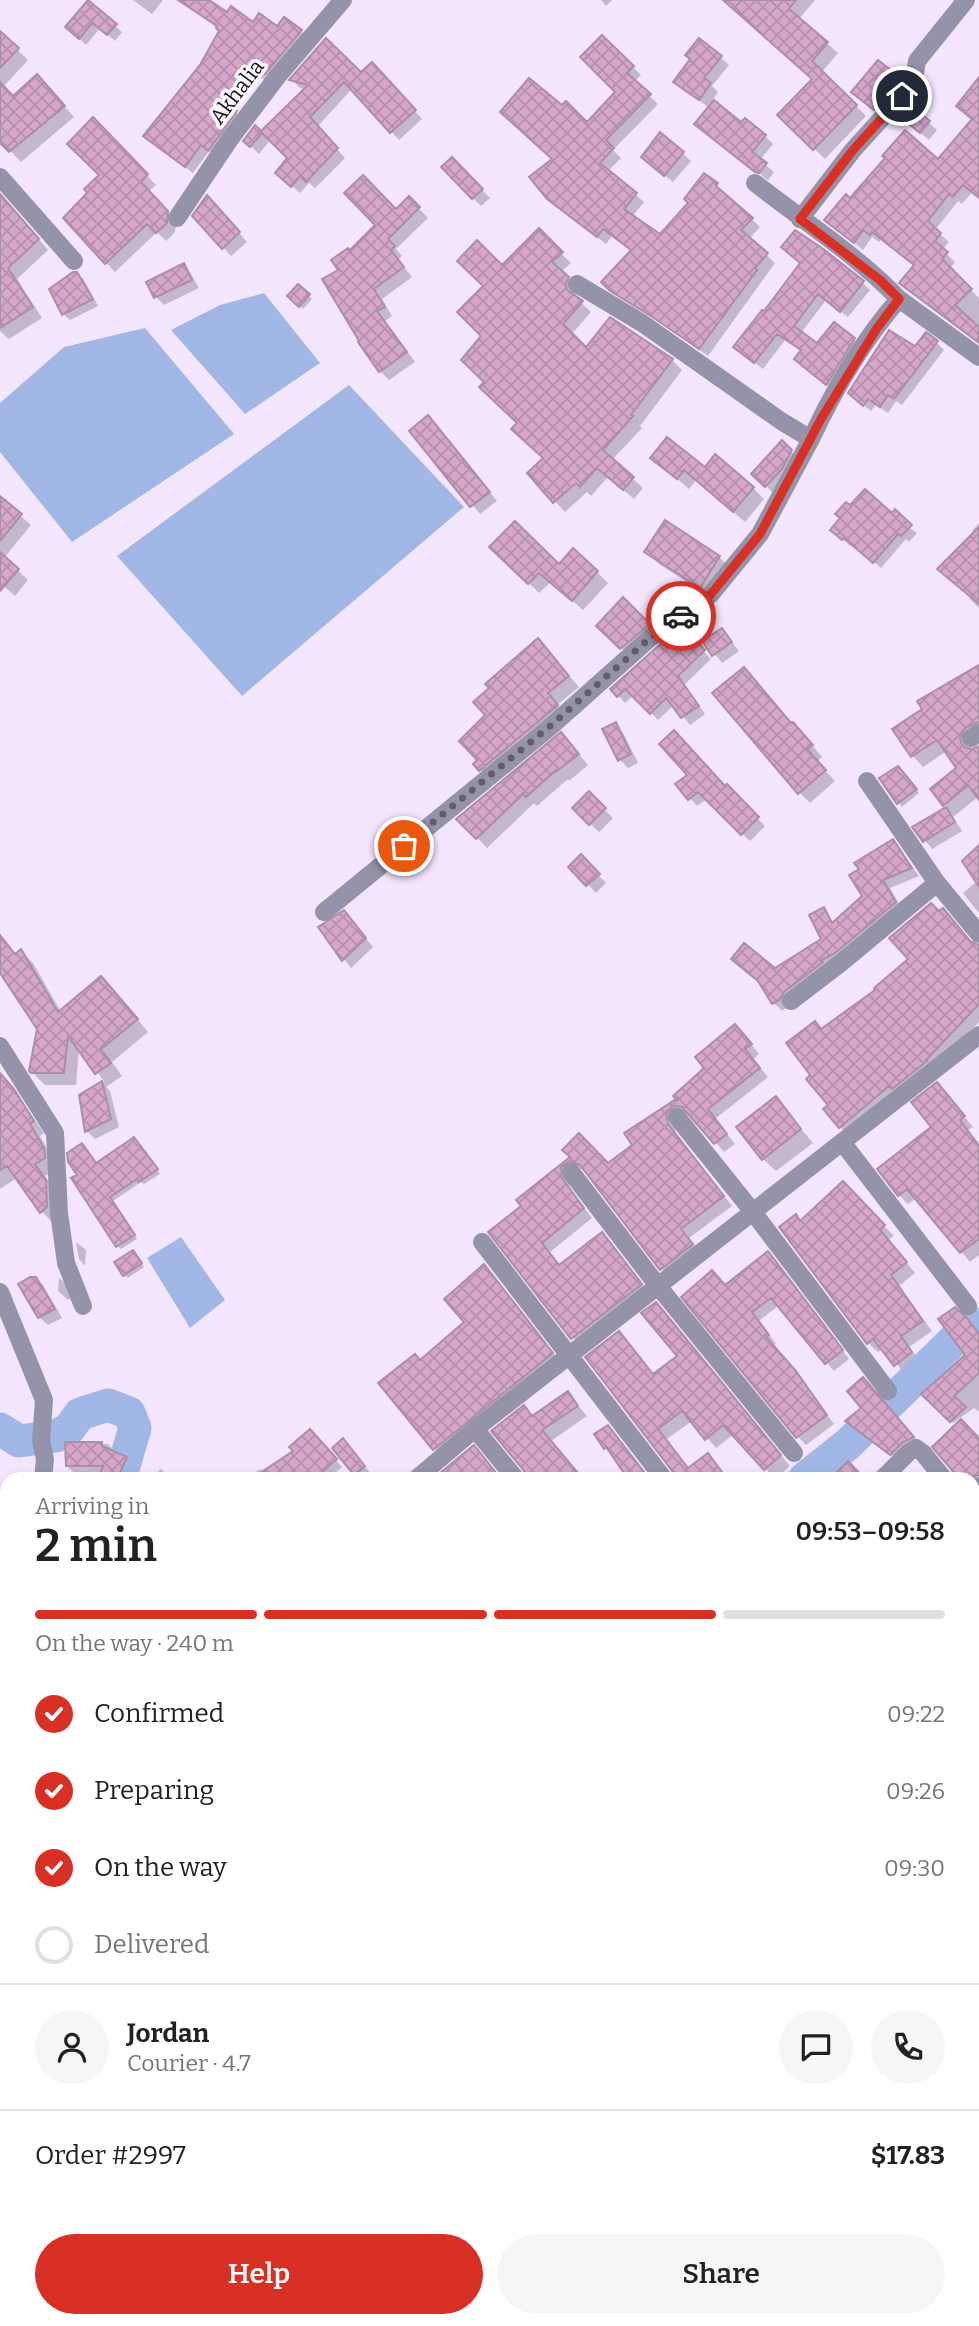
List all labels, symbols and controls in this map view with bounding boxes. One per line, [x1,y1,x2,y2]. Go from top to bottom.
street label: Akhalia [204,54,270,129]
pin [872,66,932,126]
icon: home [883,77,921,115]
courier [646,581,716,651]
icon: car [662,597,700,635]
pin [374,816,434,876]
icon: bag [385,827,423,865]
text: Arriving in [35,1492,149,1520]
text: 09:53–09:58 [795,1516,945,1547]
text: 2 min [35,1518,157,1573]
text: On the way · 240 m [35,1629,234,1657]
icon: check [35,1695,73,1733]
text: Confirmed [94,1698,224,1729]
text: 09:22 [887,1700,945,1728]
icon: check [35,1772,73,1810]
text: Preparing [94,1775,214,1806]
text: 09:26 [886,1777,945,1805]
icon: check [35,1849,73,1887]
text: On the way [94,1852,227,1883]
text: 09:30 [884,1854,945,1882]
text: Delivered [94,1929,209,1960]
button: person [35,2010,109,2084]
button: chat [779,2010,853,2084]
button: phone [871,2010,945,2084]
text: Jordan [127,2018,209,2049]
text: Courier · 4.7 [127,2049,251,2077]
text: Order #2997 [35,2140,186,2171]
text: $17.83 [871,2140,945,2171]
button: Help [35,2234,483,2314]
button: Share [497,2234,945,2314]

